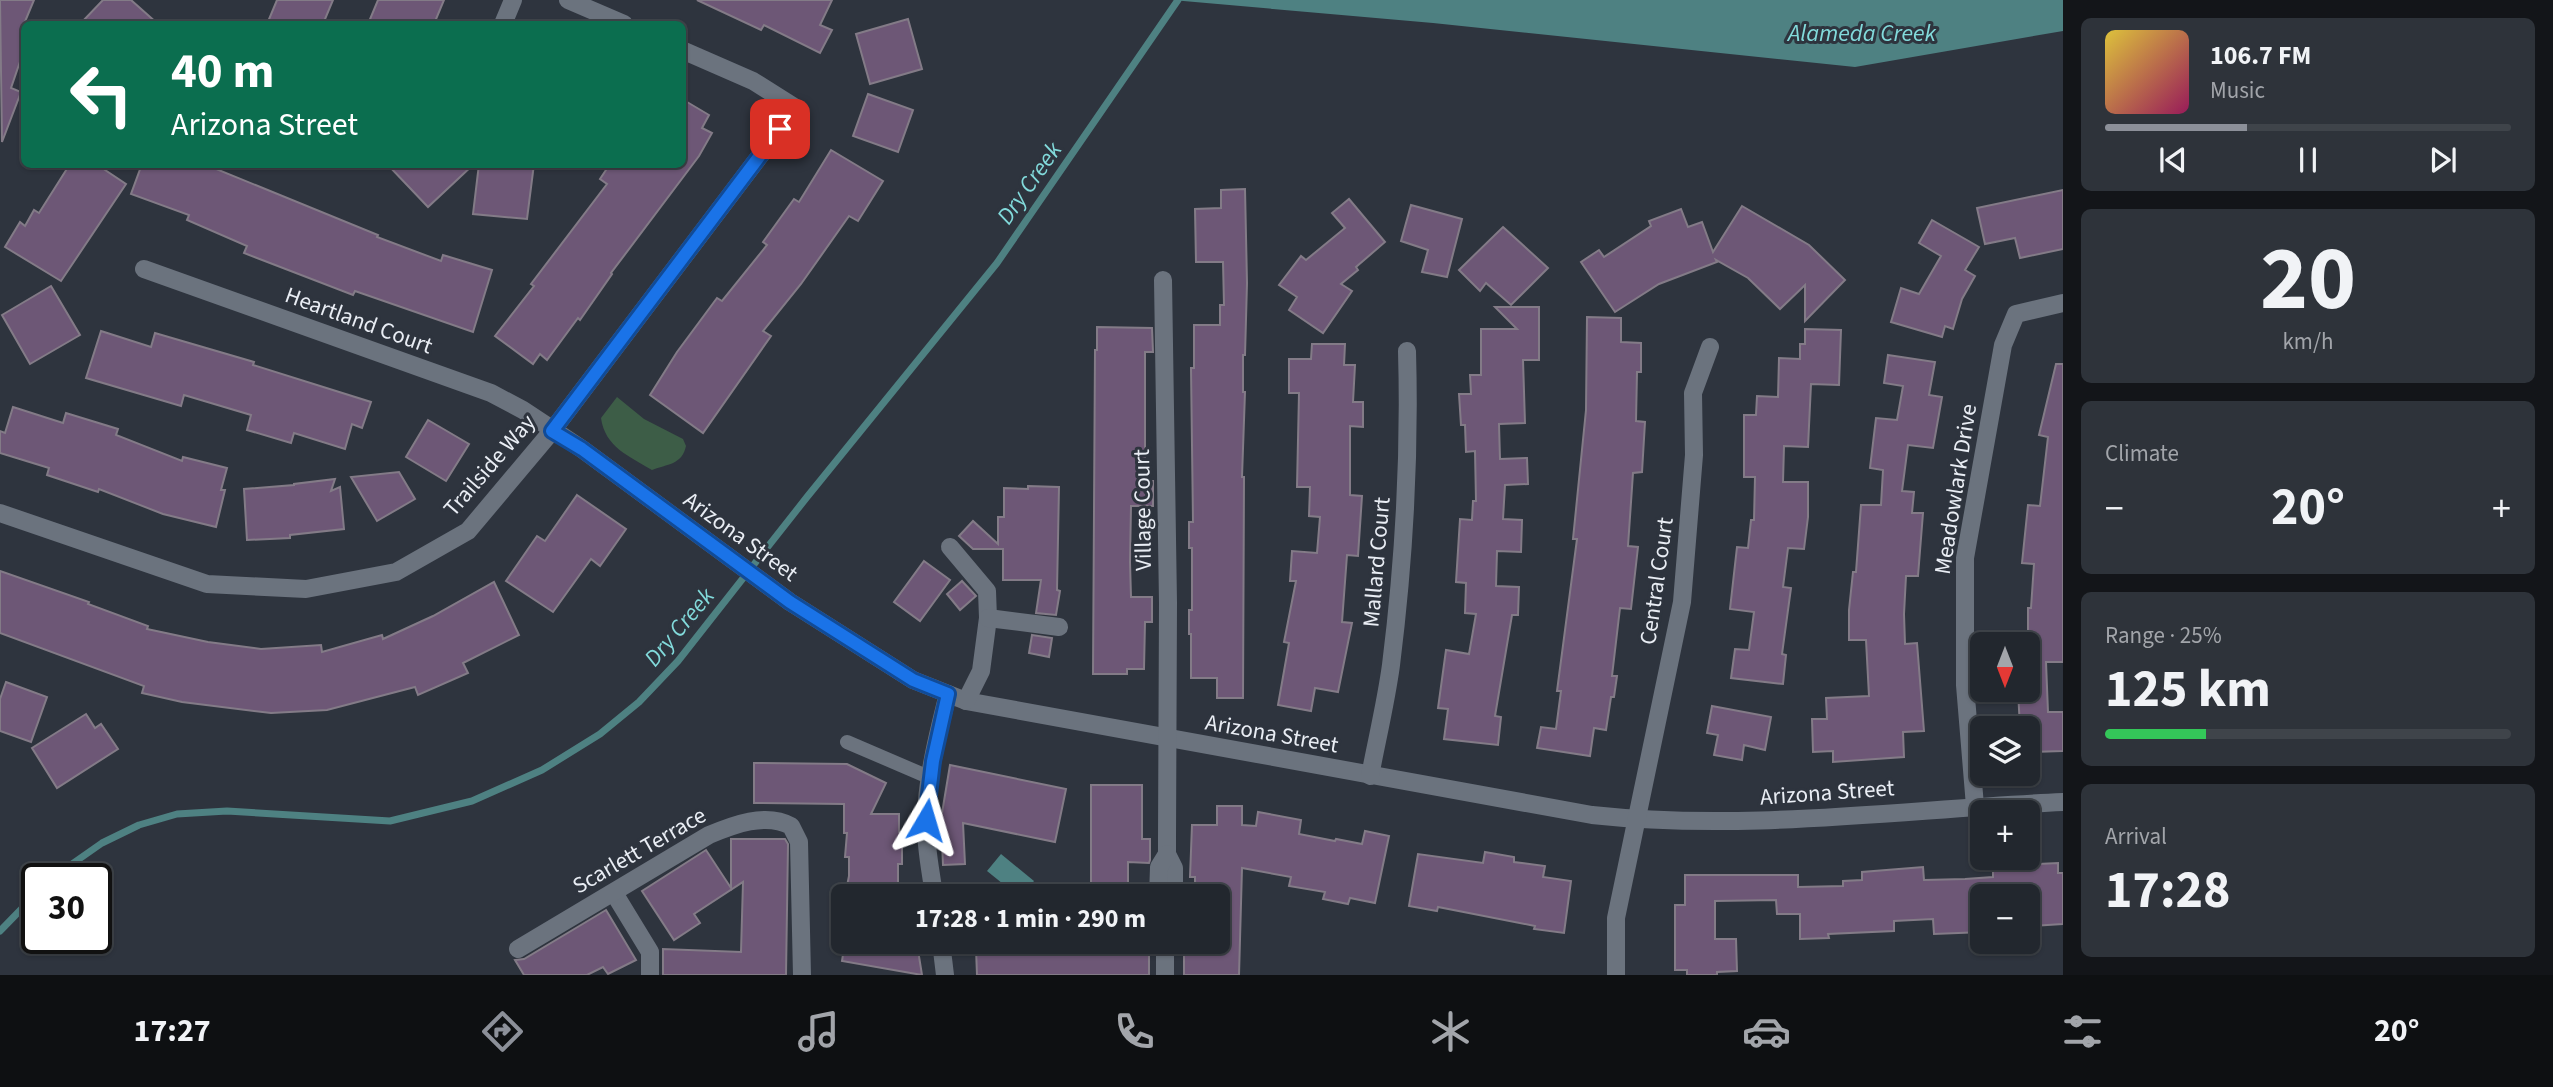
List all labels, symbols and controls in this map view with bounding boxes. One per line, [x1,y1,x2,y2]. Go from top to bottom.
water label: Alameda Creek [1786,16,1937,51]
text: 40 m [171,37,275,107]
text: 106.7 FM [2210,37,2311,74]
icon: left [56,49,147,140]
text: Music [2210,74,2265,107]
pin [750,99,810,159]
text: Arizona Street [171,102,358,148]
icon: arrive [761,110,799,148]
water label: Dry Creek [988,134,1071,232]
icon: previous [2154,141,2192,179]
icon: pause [2289,141,2327,179]
icon: next [2424,141,2462,179]
text: 20 [2260,215,2356,344]
street label: Heartland Court [280,279,437,363]
text: km/h [2282,325,2334,358]
street label: Meadowlark Drive [1926,401,1985,577]
street label: Trailside Way [436,407,543,524]
text: Climate [2105,437,2179,470]
street label: Village Court [1125,449,1160,571]
text: 20° [2271,471,2345,545]
text: − [2105,482,2124,536]
text: + [2492,482,2511,536]
street label: Arizona Street [677,484,805,589]
street label: Mallard Court [1354,495,1399,629]
street label: Central Court [1631,515,1682,647]
water label: Dry Creek [636,580,723,675]
text: Range · 25% [2105,619,2222,652]
north arrow [1970,632,2040,702]
map controls [1970,632,2040,954]
text: 125 km [2105,653,2271,727]
street label: Arizona Street [1203,706,1341,761]
button: layers [1970,716,2040,786]
street label: Arizona Street [1759,771,1896,814]
position arrow [889,783,963,857]
street label: Scarlett Terrace [566,799,712,902]
button: + [1970,800,2040,870]
text: Arrival [2105,820,2167,853]
text: 17:28 [2105,854,2230,928]
speed limit sign: 30 [21,863,112,954]
button: − [1970,884,2040,954]
text: 17:28 · 1 min · 290 m [915,900,1146,937]
icon: directions [478,1007,527,1056]
icon: music [794,1007,843,1056]
icon: phone [1110,1007,1159,1056]
icon: climate [1426,1007,1475,1056]
icon: car [1742,1007,1791,1056]
icon: filters [2058,1007,2107,1056]
text: 17:27 [134,1008,211,1054]
text: 20° [2374,1008,2419,1054]

